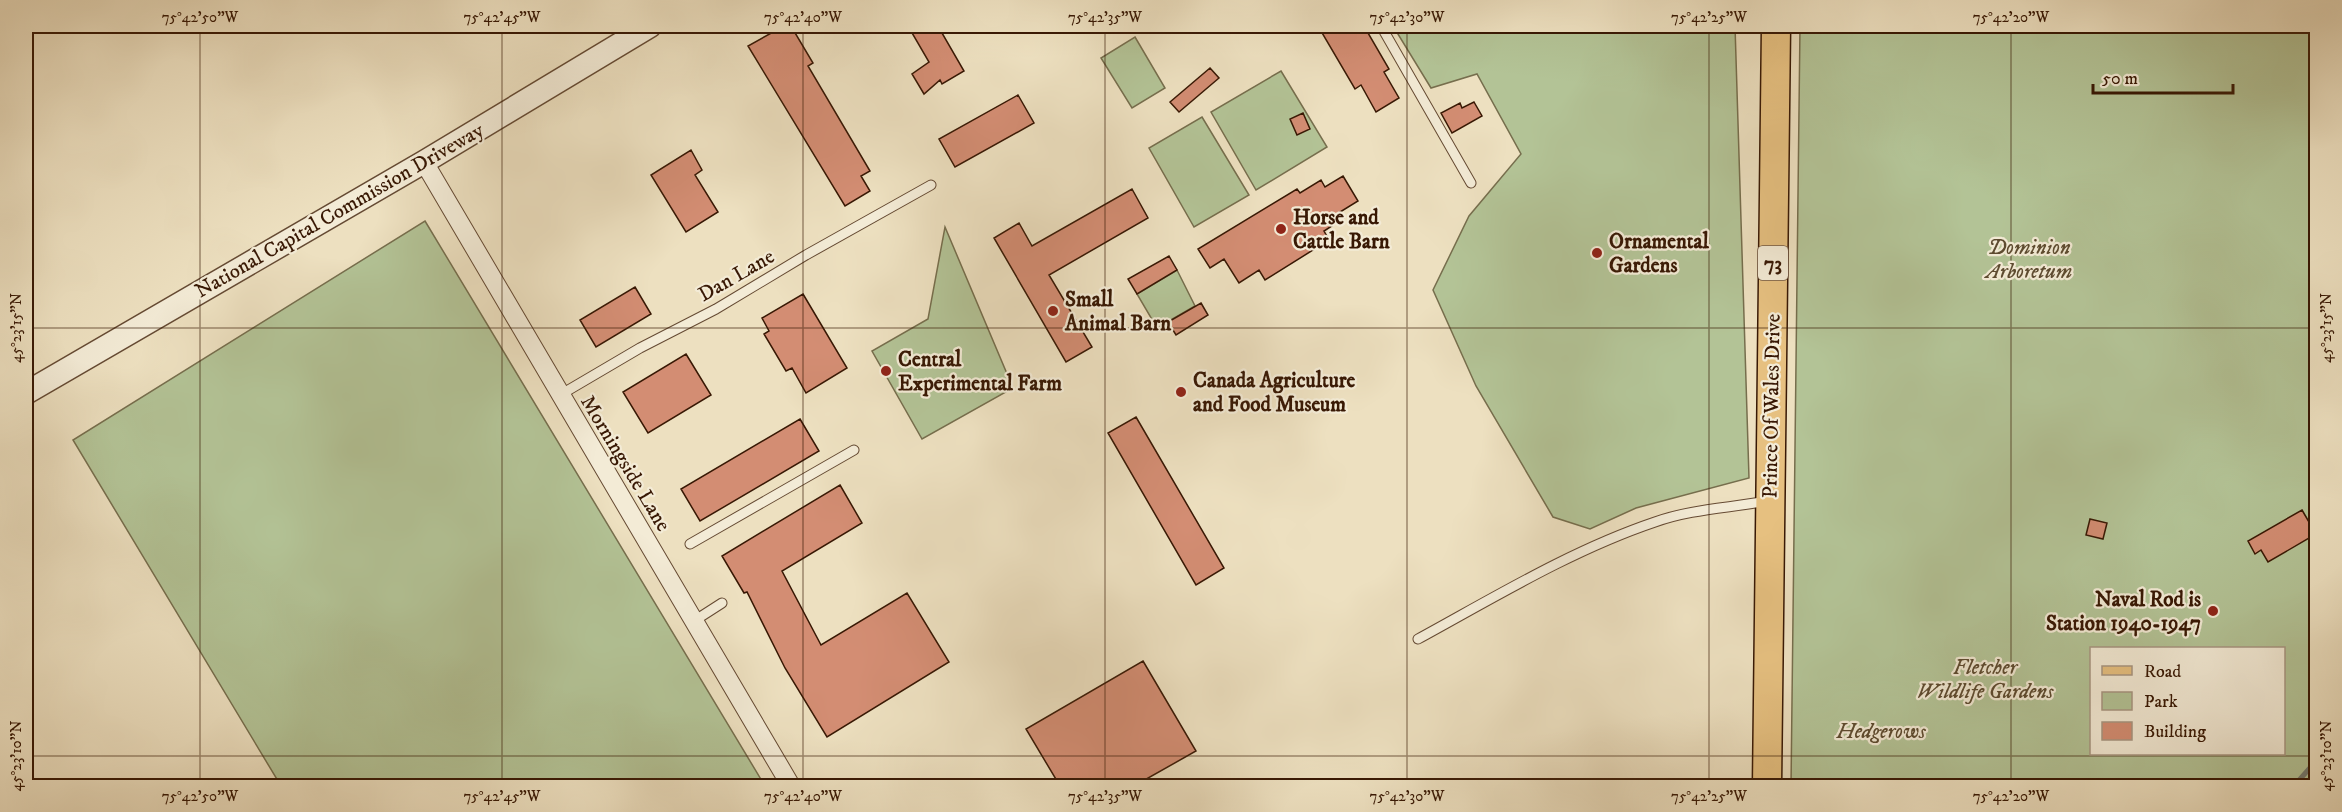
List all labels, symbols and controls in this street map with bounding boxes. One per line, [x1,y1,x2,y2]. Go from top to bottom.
text: 75°42'50"W [162,8,239,27]
text: 75°42'45"W [463,8,541,27]
text: 75°42'40"W [764,8,842,27]
text: 75°42'35"W [1068,8,1142,27]
text: 75°42'30"W [1370,8,1445,27]
text: 75°42'25"W [1671,8,1747,27]
text: 75°42'20"W [1973,8,2050,27]
scale bar [2093,57,2232,95]
text: 50 m [2102,68,2138,90]
street label: National Capital Commission Driveway [190,117,489,304]
place label: Horse and Cattle Barn [1293,205,1391,255]
marker: Horse and Cattle Barn [1274,222,1288,236]
place label: Ornamental Gardens [1609,229,1709,279]
park label: Dominion Arboretum [1984,235,2072,285]
street label: Dan Lane [694,244,779,308]
marker: Ornamental Gardens [1590,246,1604,260]
road number: 73 [1758,246,1788,280]
place label: Small Animal Barn [1064,287,1172,337]
text: 45°23'15"N [7,293,26,363]
text: 45°23'15"N [2317,293,2336,363]
marker: Small Animal Barn [1046,304,1060,318]
street label: Prince Of Wales Drive [1757,313,1787,499]
place label: Central Experimental Farm [898,347,1062,397]
marker: Central Experimental Farm [879,364,893,378]
place label: Canada Agriculture and Food Museum [1193,368,1356,418]
marker: Canada Agriculture and Food Museum [1174,385,1188,399]
street label: Morningside Lane [574,391,676,537]
place label: Naval Rod is Station 1940-1947 [2046,587,2201,637]
marker: Naval Rod is Station 1940-1947 [2206,604,2220,618]
legend [2090,647,2285,755]
park label: Fletcher Wildlife Gardens [1917,655,2054,705]
text: Road [2144,661,2181,683]
text: Park [2144,691,2178,713]
park label: Hedgerows [1835,719,1926,745]
text: 45°23'10"N [7,721,26,791]
text: Building [2144,721,2206,743]
text: 45°23'10"N [2317,721,2336,791]
text: 75°42'50"W [162,787,239,806]
text: 75°42'45"W [463,787,541,806]
text: 75°42'40"W [764,787,842,806]
text: 75°42'35"W [1068,787,1142,806]
text: 75°42'30"W [1370,787,1445,806]
text: 75°42'25"W [1671,787,1747,806]
text: 75°42'20"W [1973,787,2050,806]

